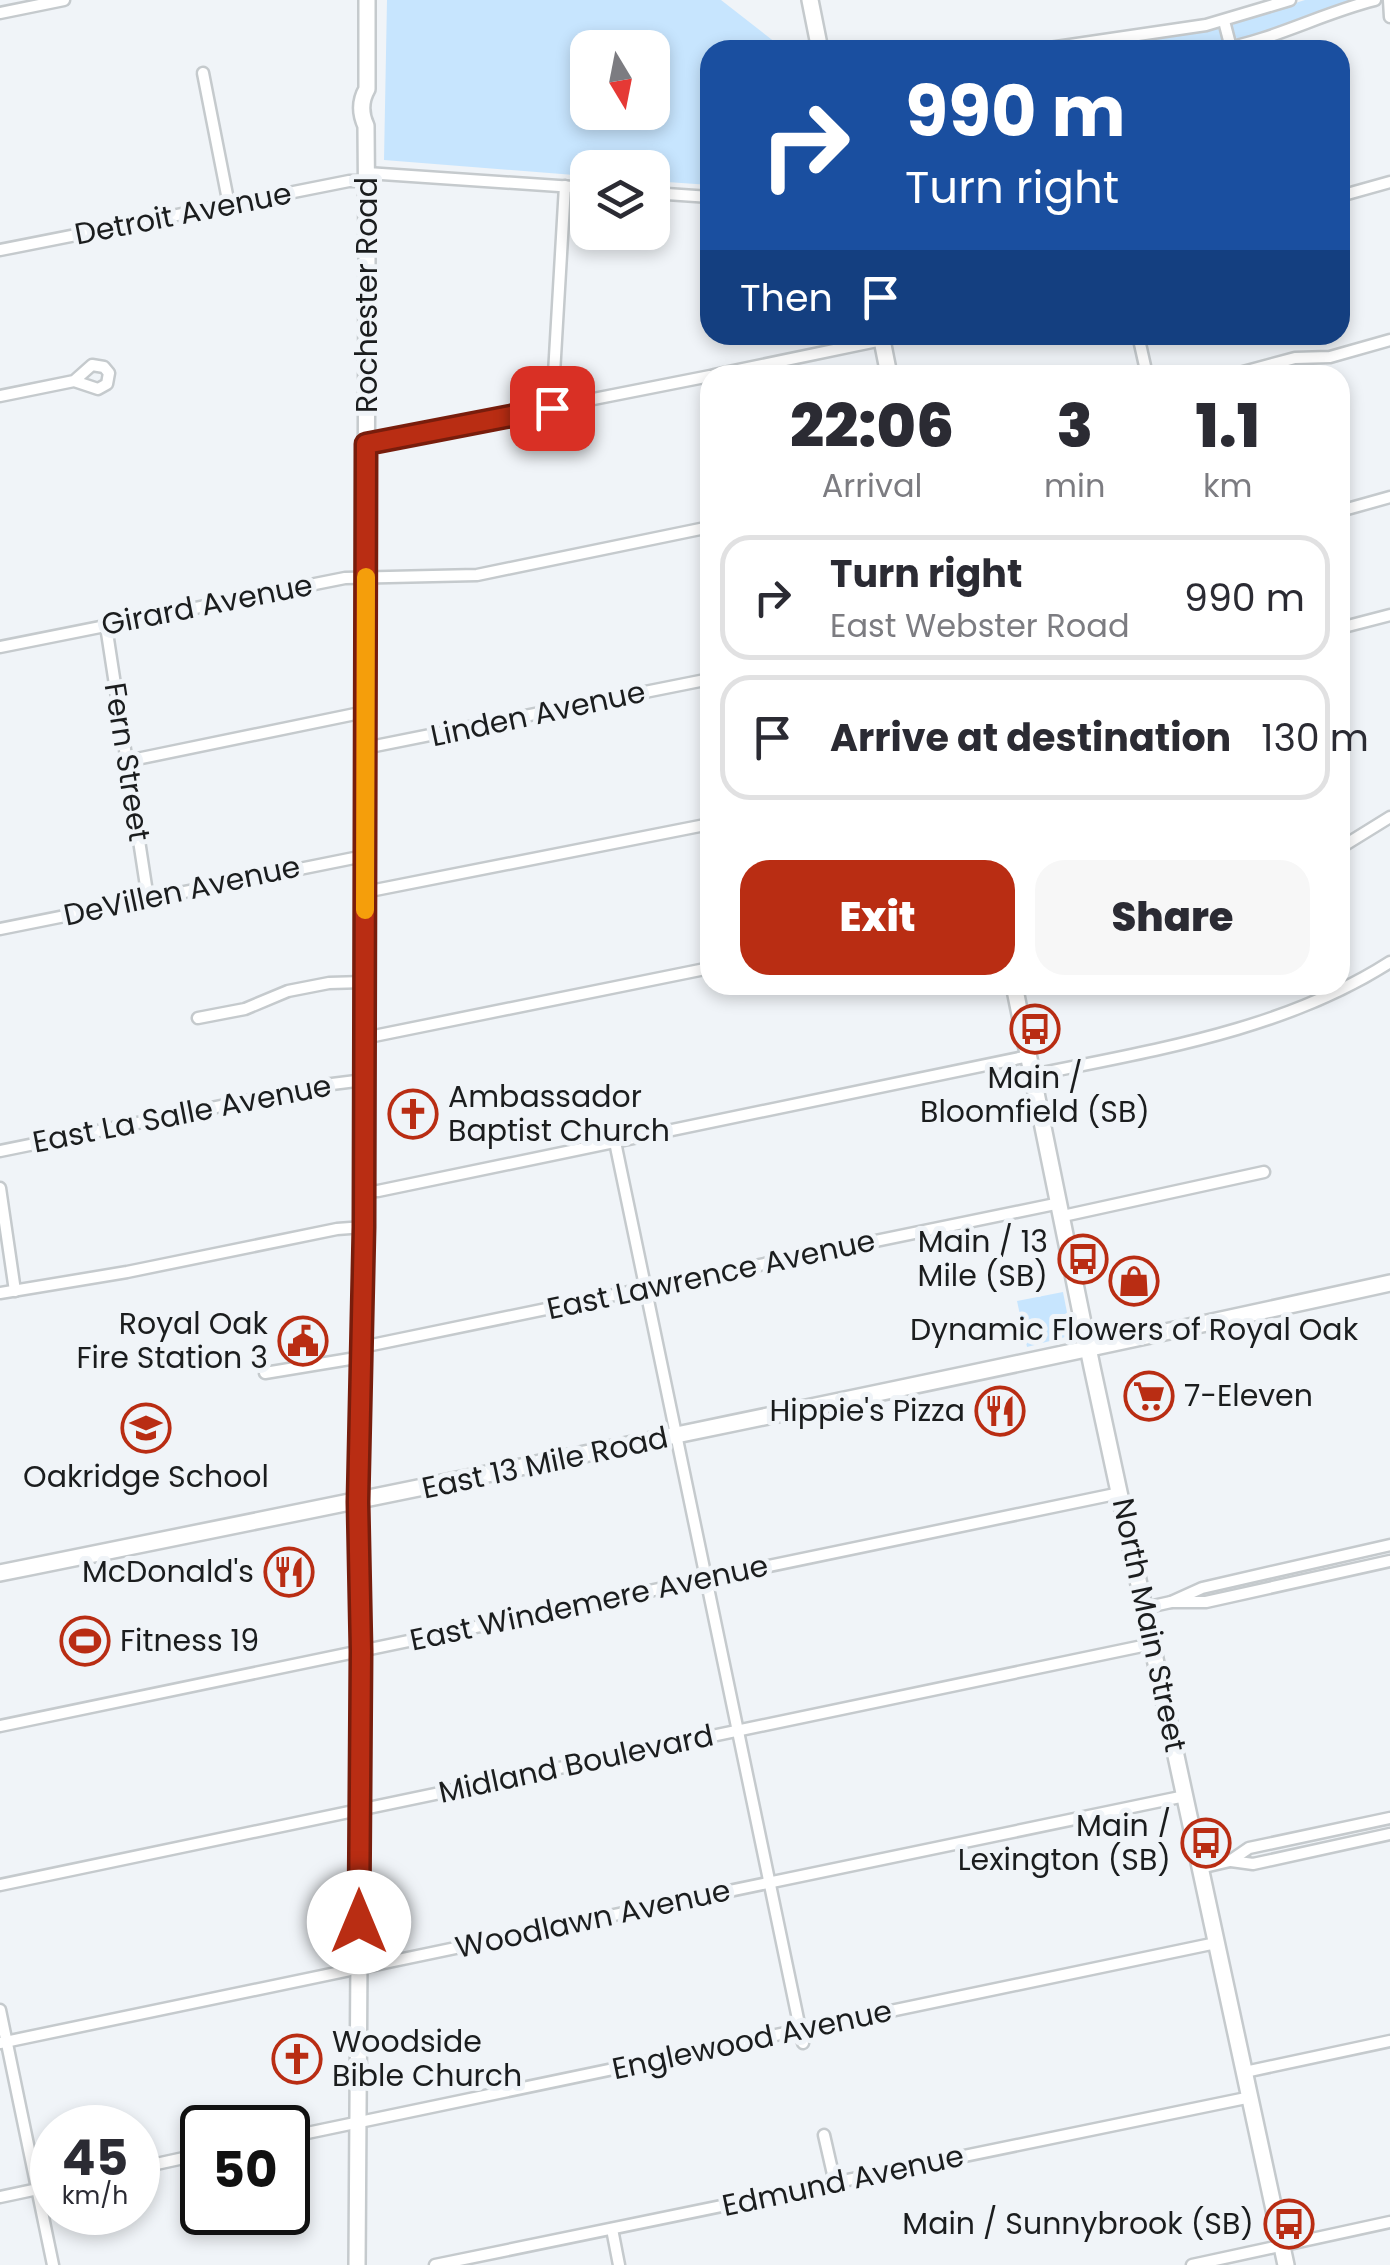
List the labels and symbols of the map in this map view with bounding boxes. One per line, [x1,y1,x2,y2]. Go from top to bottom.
north arrow [570,30,670,130]
street label: Detroit Avenue [71,171,295,256]
street label: Rochester Road [345,177,388,413]
pin [510,366,595,451]
street label: Girard Avenue [98,563,316,646]
street label: Linden Avenue [427,670,649,757]
street label: Fern Street [94,680,161,844]
street label: DeVillen Avenue [60,844,304,937]
bus stop icon: Main / Bloomfield (SB) [1009,1003,1061,1055]
place label: Main / Bloomfield (SB) [920,1056,1150,1133]
street label: East La Salle Avenue [29,1063,335,1164]
place label: Ambassador Baptist Church [448,1075,670,1152]
church icon: Ambassador Baptist Church [387,1088,439,1140]
street label: East Lawrence Avenue [543,1219,879,1330]
place label: Main / 13 Mile (SB) [918,1220,1048,1297]
bus stop icon: Main / 13 Mile (SB) [1057,1233,1109,1285]
shop icon: Dynamic Flowers of Royal Oak [1108,1255,1160,1307]
place label: Royal Oak Fire Station 3 [77,1302,269,1379]
place label: Dynamic Flowers of Royal Oak [910,1308,1359,1351]
public building icon: Royal Oak Fire Station 3 [277,1315,329,1367]
supermarket icon: 7-Eleven [1123,1370,1175,1422]
place label: 7-Eleven [1184,1374,1313,1417]
restaurant icon: Hippie's Pizza [974,1385,1026,1437]
place label: Hippie's Pizza [770,1389,965,1432]
school or university icon: Oakridge School [120,1402,172,1454]
street label: East 13 Mile Road [418,1415,672,1510]
place label: Oakridge School [23,1455,269,1498]
street label: North Main Street [1102,1494,1197,1756]
street label: East Windemere Avenue [406,1544,772,1661]
restaurant icon: McDonald's [263,1546,315,1598]
place label: McDonald's [82,1550,254,1593]
sports icon: Fitness 19 [59,1615,111,1667]
place label: Fitness 19 [120,1619,259,1662]
street label: Midland Boulevard [434,1713,717,1814]
place label: Main / Lexington (SB) [958,1804,1171,1881]
bus stop icon: Main / Lexington (SB) [1180,1817,1232,1869]
street label: Woodlawn Avenue [451,1868,734,1969]
position arrow [307,1870,411,1974]
street label: Englewood Avenue [608,1989,896,2090]
place label: Woodside Bible Church [332,2020,522,2097]
church icon: Woodside Bible Church [271,2033,323,2085]
speed limit sign: 50 [180,2105,310,2235]
street label: Edmund Avenue [718,2134,968,2227]
bus stop icon: Main / Sunnybrook (SB) [1263,2198,1315,2250]
place label: Main / Sunnybrook (SB) [902,2202,1254,2245]

